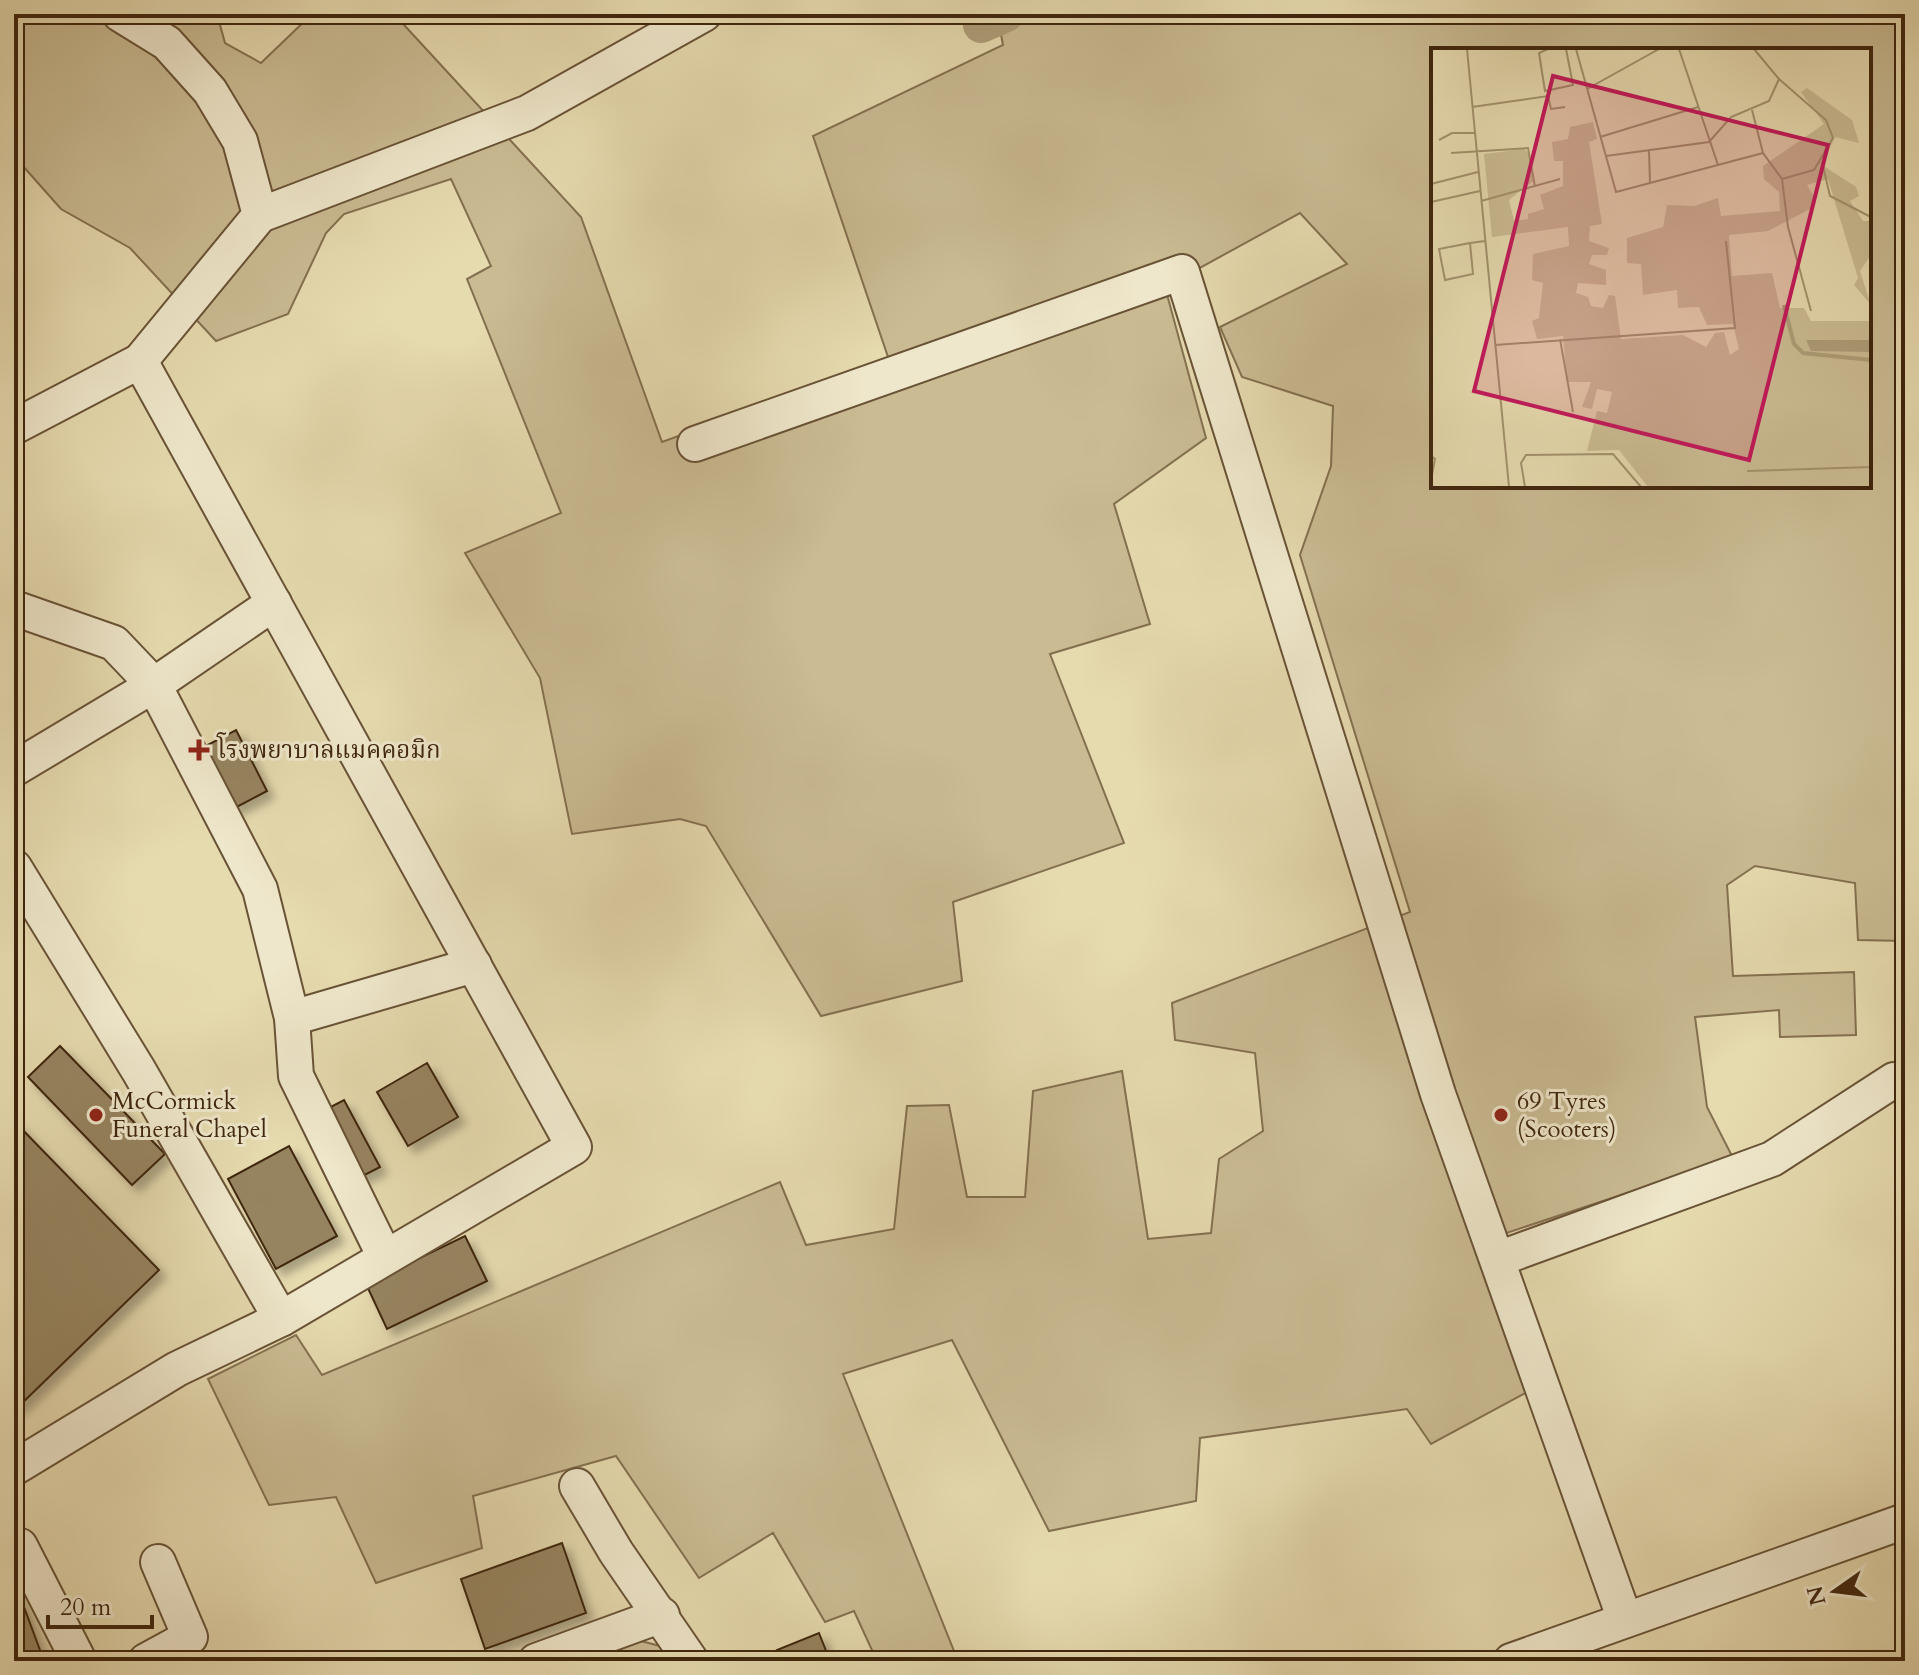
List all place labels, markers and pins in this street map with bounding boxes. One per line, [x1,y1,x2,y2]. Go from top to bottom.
place label: โรงพยาบาลแมคคอมิก [216,732,441,767]
marker: โรงพยาบาลแมคคอมิก [188,739,210,761]
place label: McCormick Funeral Chapel [112,1085,267,1146]
place label: 69 Tyres (Scooters) [1517,1085,1616,1146]
marker: McCormick Funeral Chapel [87,1106,105,1124]
marker: 69 Tyres (Scooters) [1492,1106,1510,1124]

